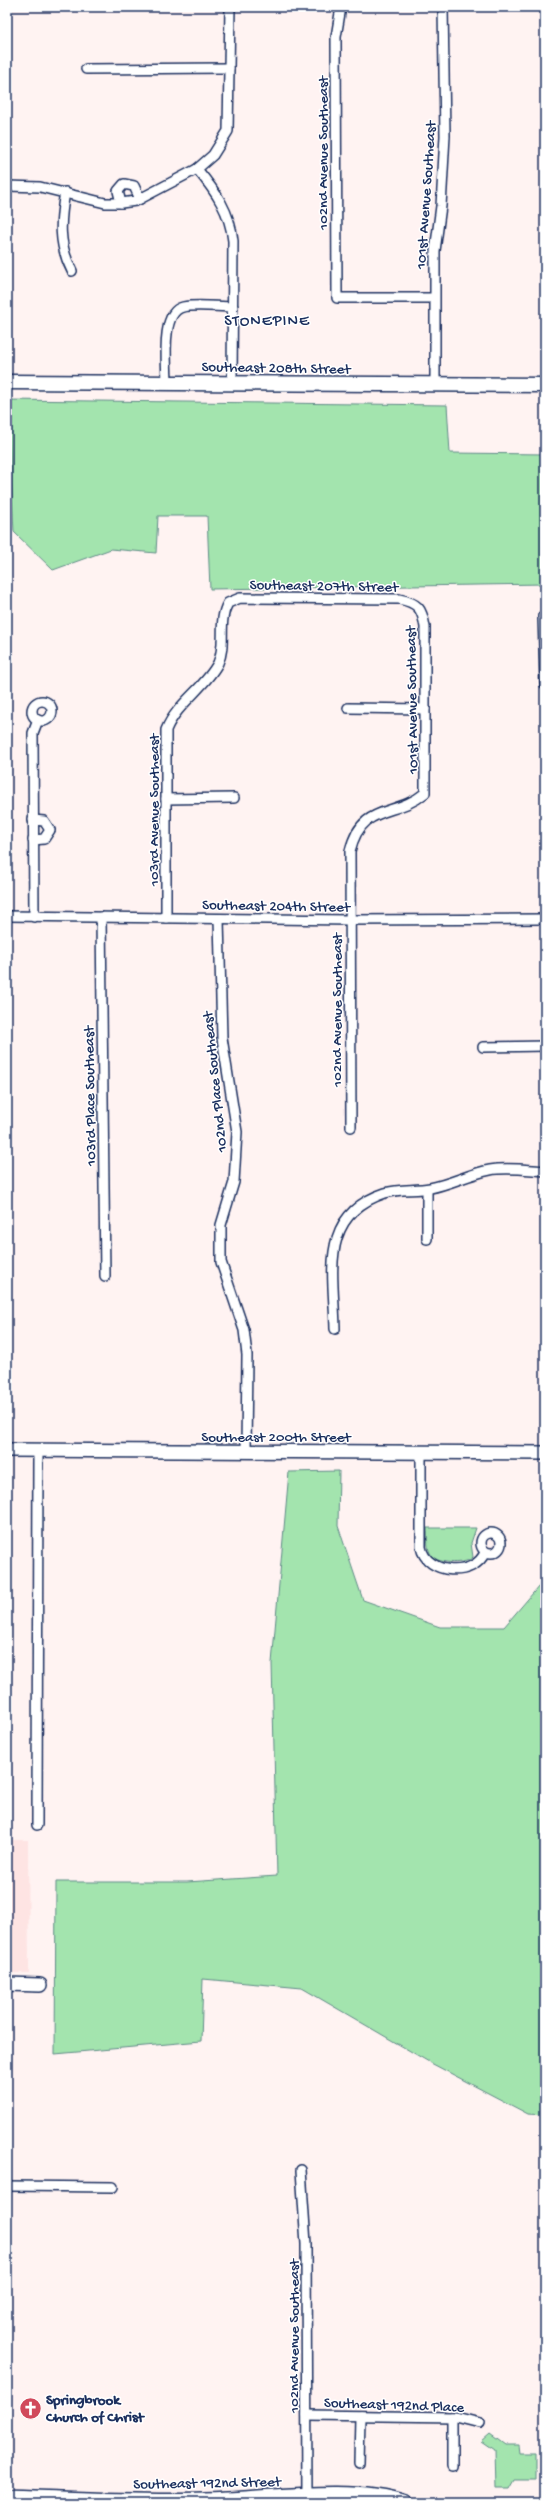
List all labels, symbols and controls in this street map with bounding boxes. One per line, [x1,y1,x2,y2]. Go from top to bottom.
street label: 102nd Avenue Southeast [315,74,333,231]
street label: 101st Avenue Southeast [413,119,441,271]
district label: STONEPINE [224,313,310,332]
street label: Southeast 208th Street [201,359,353,379]
street label: Southeast 207th Street [249,577,400,597]
street label: 101st Avenue Southeast [403,624,423,775]
street label: 103rd Avenue Southeast [146,732,164,887]
street label: Southeast 204th Street [202,897,352,917]
street label: 102nd Avenue Southeast [329,931,347,1088]
street label: 102nd Place Southeast [199,1009,232,1154]
street label: 103rd Place Southeast [81,1024,101,1167]
street label: Southeast 200th Street [201,1429,353,1447]
street label: 102nd Avenue Southeast [286,2257,304,2414]
place label: Springbrook Church of Christ [45,2392,145,2427]
church icon: Springbrook Church of Christ [17,2395,43,2421]
street label: Southeast 192nd Place [323,2395,465,2417]
street label: Southeast 192nd Street [133,2474,283,2494]

